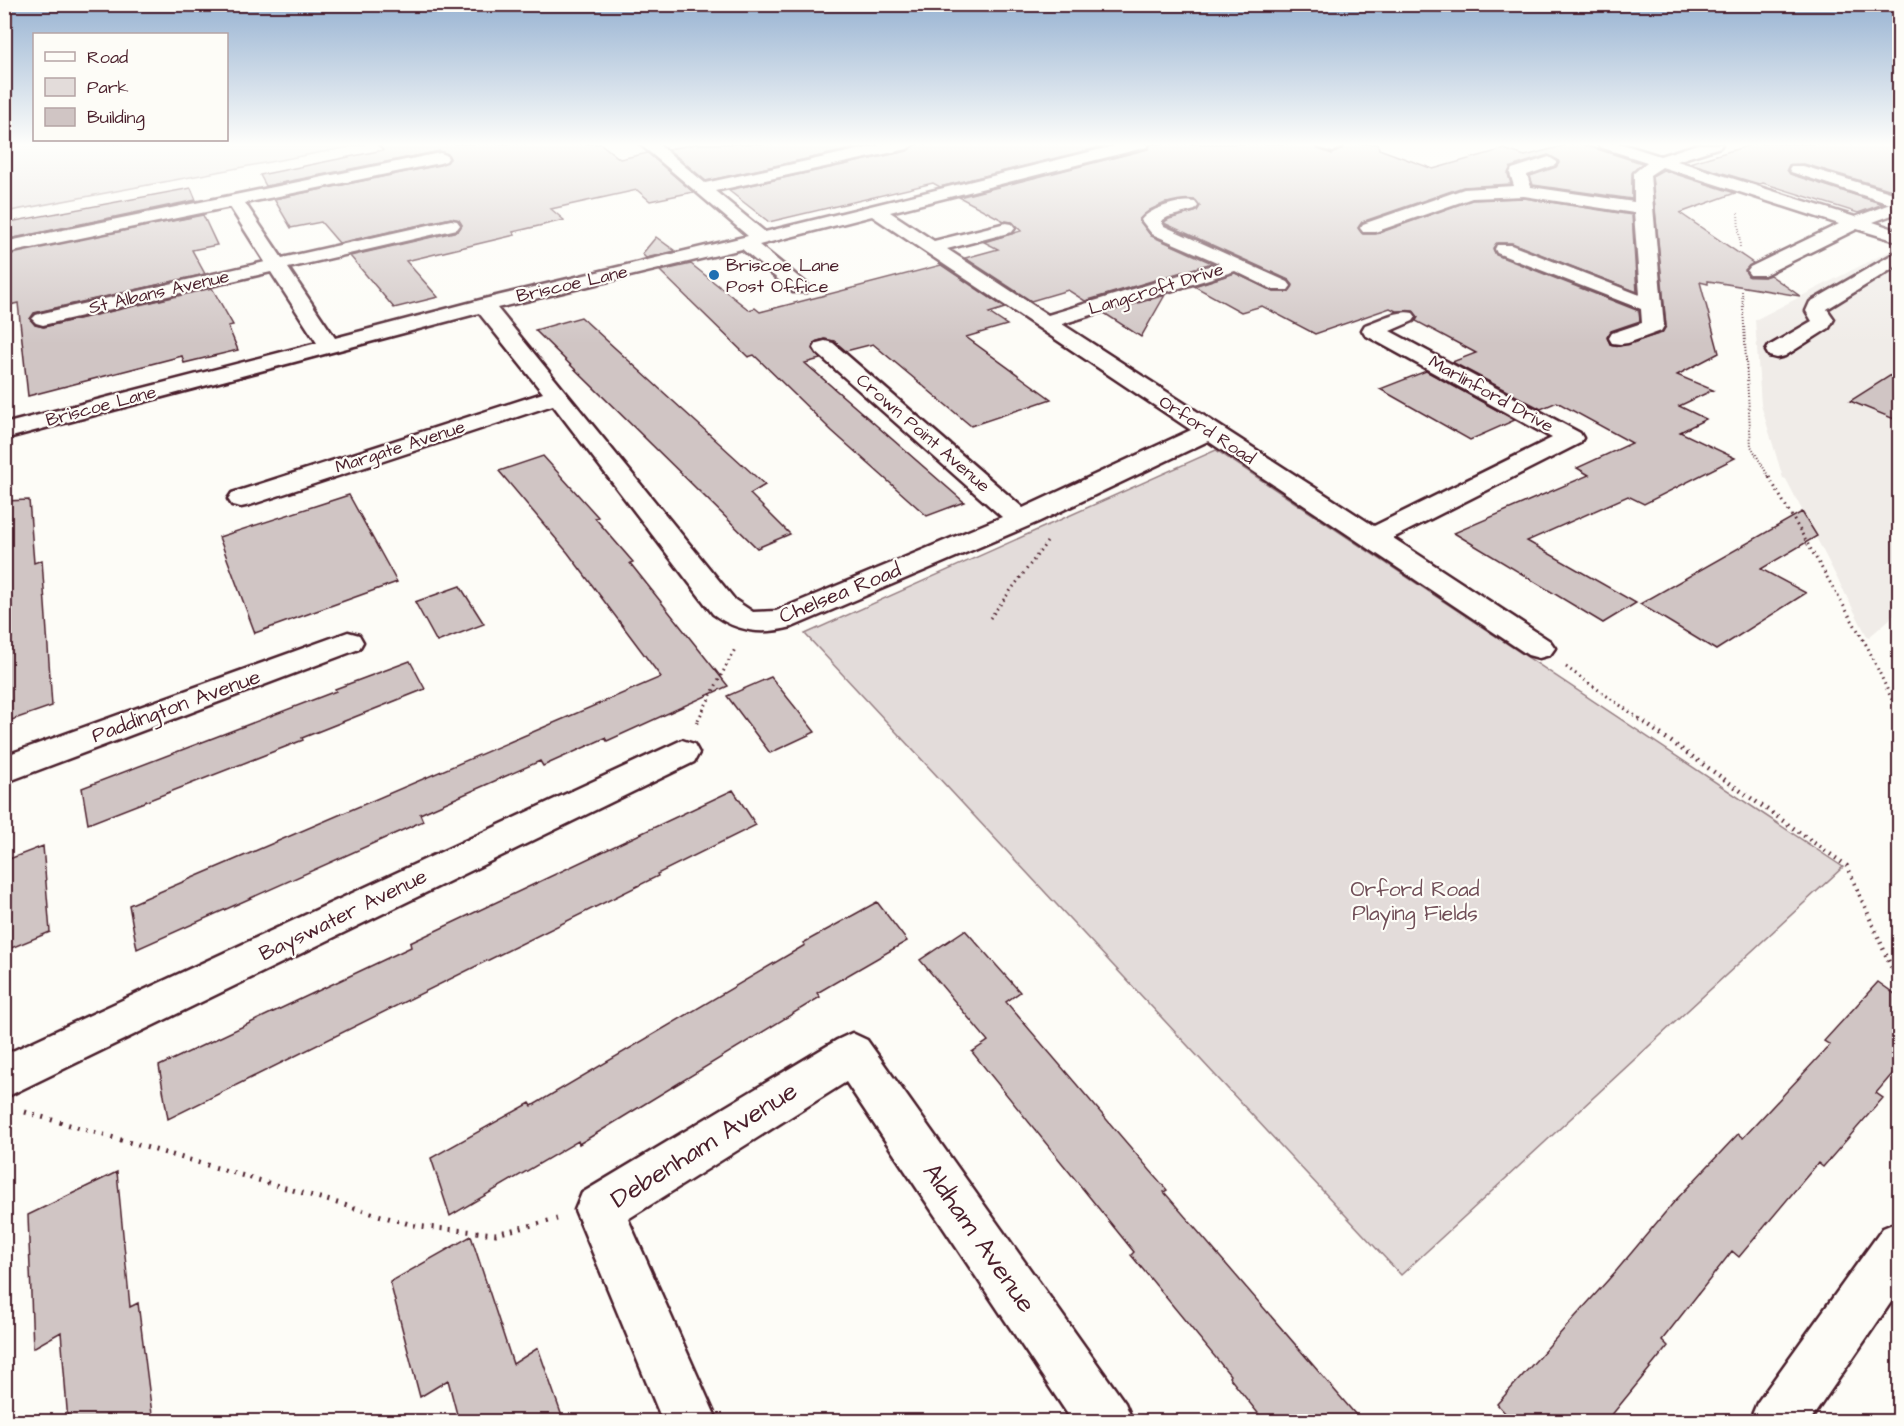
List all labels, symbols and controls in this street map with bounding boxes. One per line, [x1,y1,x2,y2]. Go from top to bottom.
legend [33,33,228,141]
text: Road [87,45,128,70]
text: Park [87,75,129,100]
text: Building [87,105,145,131]
place label: Briscoe Lane Post Office [726,253,840,299]
street label: Langcroft Drive [1085,257,1227,322]
street label: Briscoe Lane [514,259,630,309]
street label: St Albans Avenue [86,264,232,320]
marker: Briscoe Lane Post Office [707,268,721,282]
street label: Marlinford Drive [1424,349,1558,439]
street label: Crown Point Avenue [851,368,995,498]
street label: Briscoe Lane [43,379,159,433]
street label: Orford Road [1154,389,1260,471]
street label: Margate Avenue [332,414,469,481]
street label: Chelsea Road [775,555,906,631]
street label: Paddington Avenue [88,662,265,752]
street label: Bayswater Avenue [254,862,433,970]
park label: Orford Road Playing Fields [1351,875,1480,930]
street label: Debenham Avenue [604,1073,804,1217]
street label: Aldham Avenue [914,1156,1044,1320]

